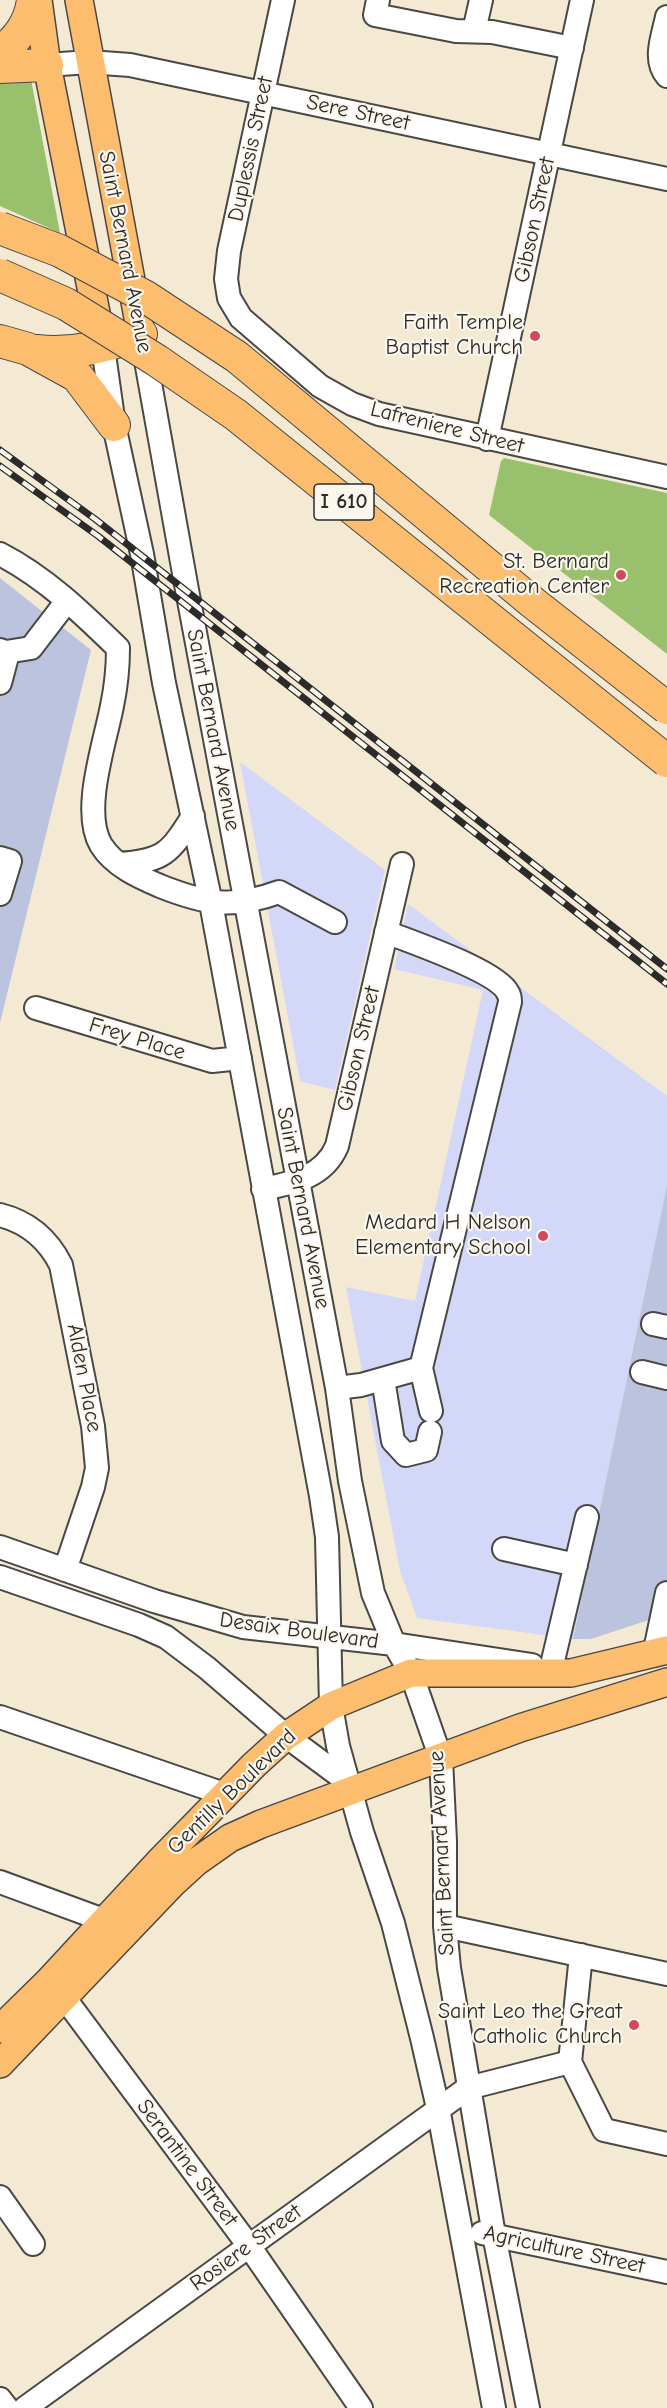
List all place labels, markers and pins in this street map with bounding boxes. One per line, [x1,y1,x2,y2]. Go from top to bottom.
place label: Faith Temple Baptist Church [385,310,523,362]
marker: Faith Temple Baptist Church [528,329,542,343]
place label: St. Bernard Recreation Center [439,549,609,600]
marker: St. Bernard Recreation Center [614,568,628,582]
place label: Medard H Nelson Elementary School [355,1210,531,1262]
marker: Medard H Nelson Elementary School [536,1229,550,1243]
place label: Saint Leo the Great Catholic Church [438,1999,622,2050]
marker: Saint Leo the Great Catholic Church [627,2018,641,2032]

